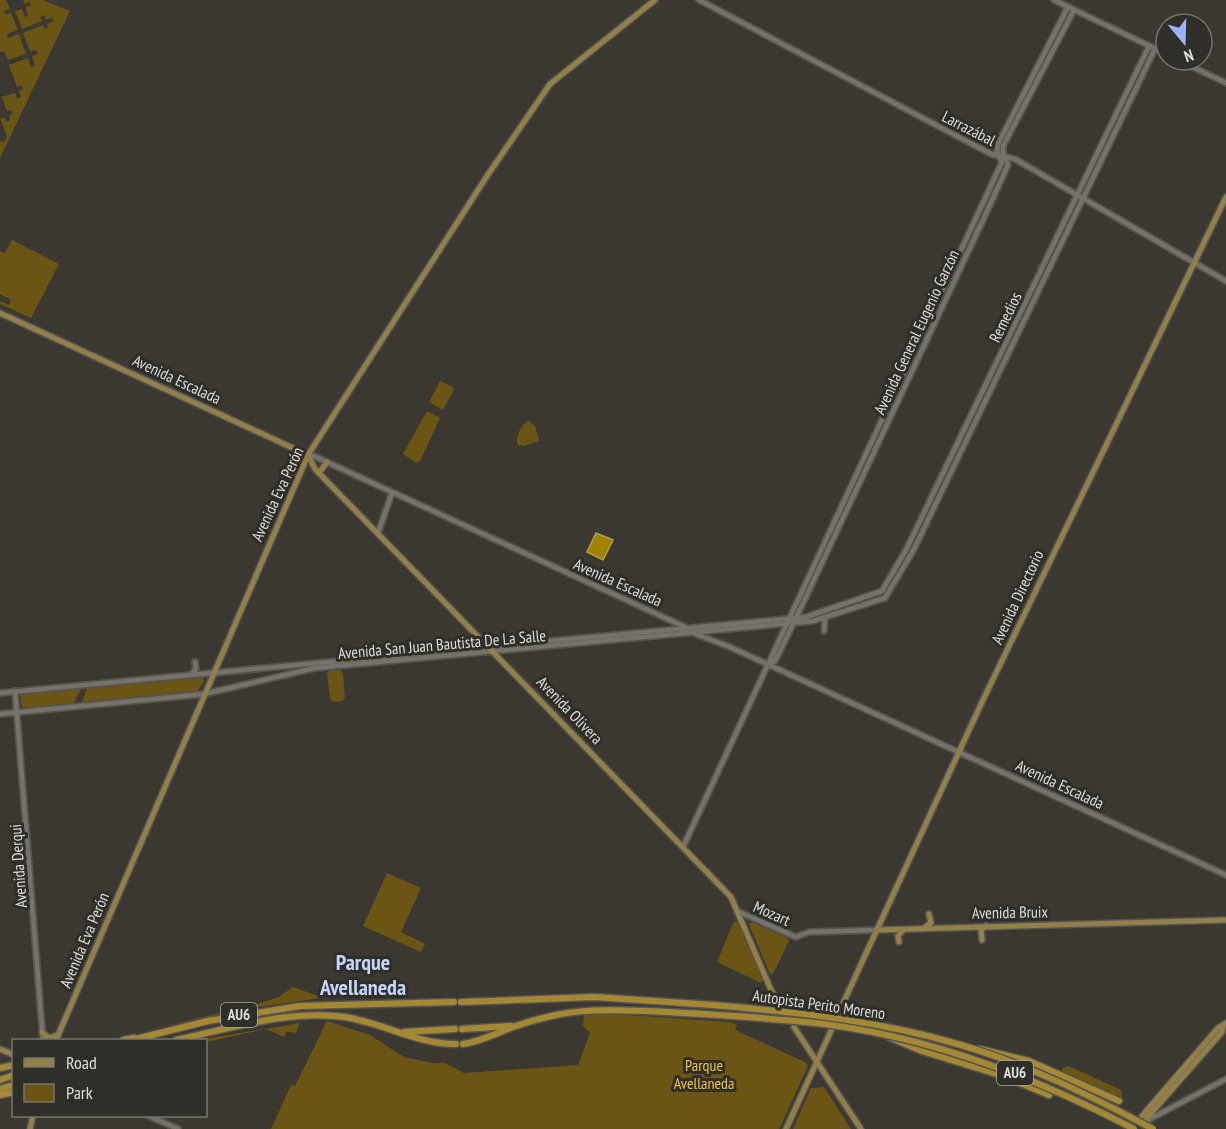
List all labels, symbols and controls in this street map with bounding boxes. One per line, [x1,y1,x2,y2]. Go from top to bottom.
north arrow [1154,12,1214,72]
text: N [1182,45,1196,67]
street label: Larrazábal [939,106,999,150]
street label: Avenida General Eugenio Garzón [869,246,963,418]
street label: Remedios [984,289,1026,345]
street label: Avenida Escalada [130,350,224,408]
street label: Avenida Eva Perón [246,444,308,544]
street label: Avenida Directorio [986,547,1048,647]
street label: Avenida Escalada [571,554,665,610]
street label: Avenida San Juan Bautista De La Salle [337,625,547,663]
street label: Avenida Olivera [533,672,607,748]
street label: Avenida Escalada [1013,755,1107,813]
street label: Avenida Derqui [5,823,31,909]
street label: Avenida Eva Perón [55,889,113,991]
street label: Mozart [750,896,794,930]
street label: Avenida Bruix [972,901,1049,923]
district label: Parque Avellaneda [319,948,406,1001]
street label: Autopista Perito Moreno [751,985,887,1023]
road number: AU6 [221,1003,257,1027]
legend [12,1039,207,1117]
text: Road [66,1051,97,1074]
park label: Parque Avellaneda [674,1055,734,1093]
road number: AU6 [997,1061,1033,1085]
text: Park [66,1081,93,1104]

